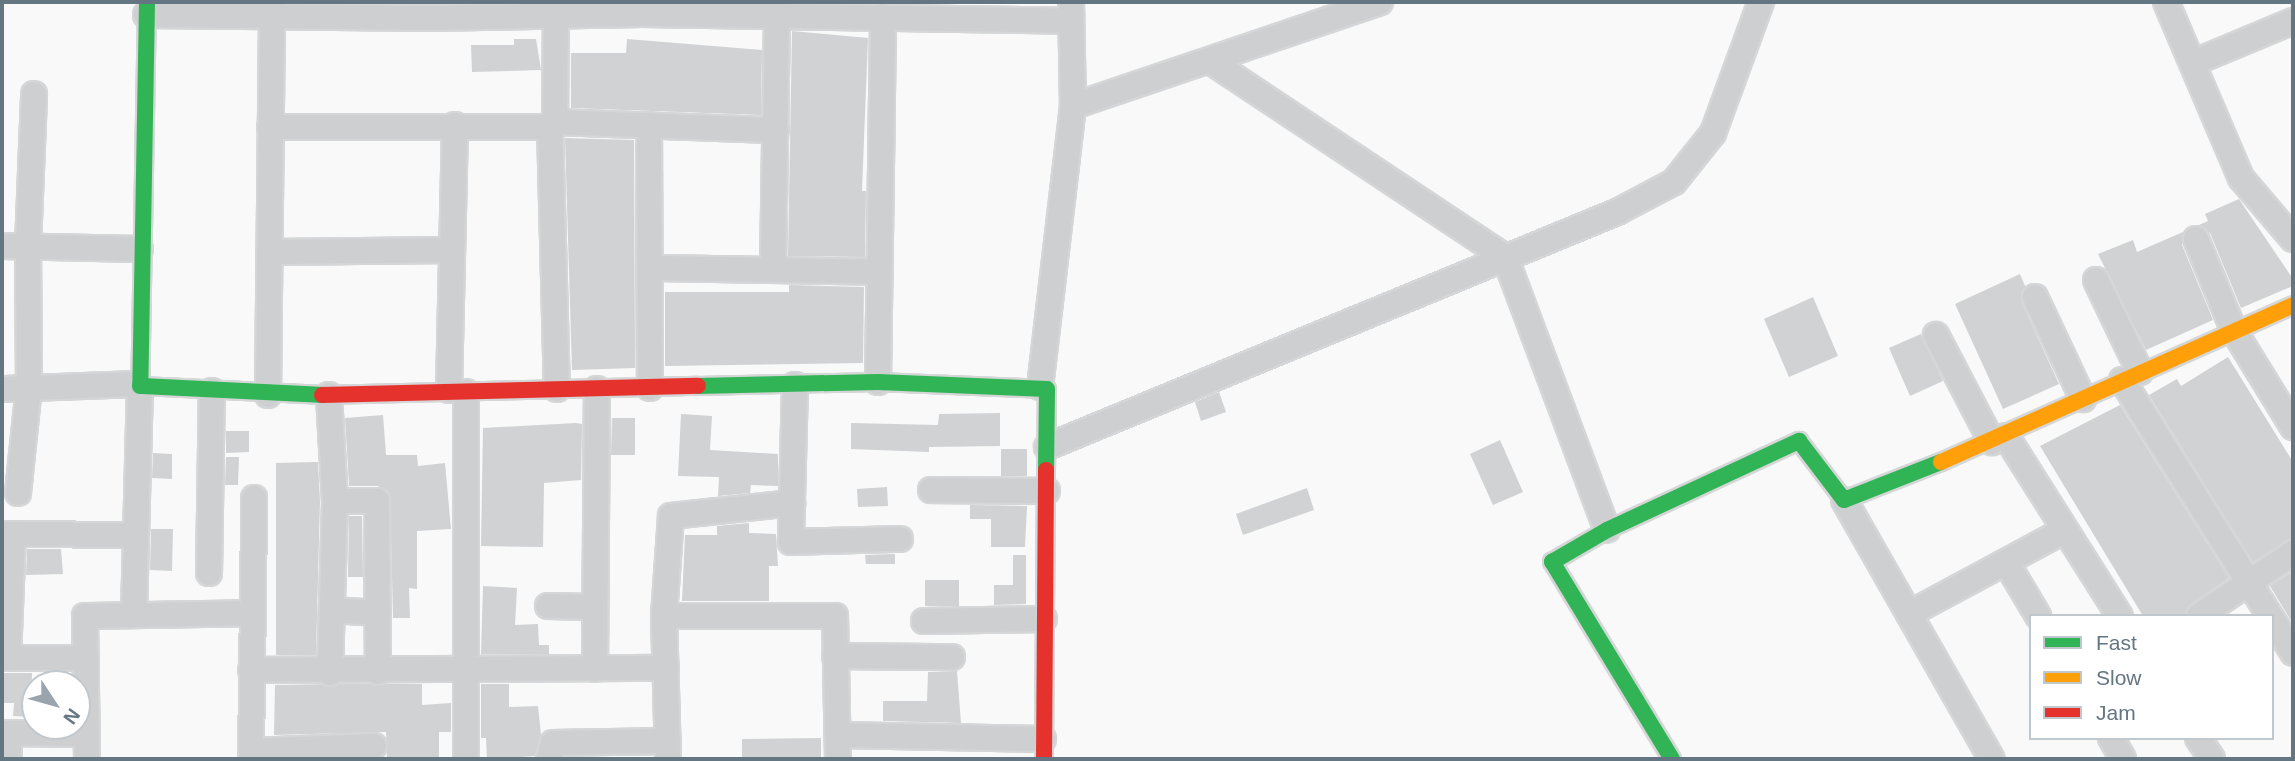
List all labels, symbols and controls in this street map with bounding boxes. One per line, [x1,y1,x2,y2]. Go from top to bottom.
legend [2029,614,2274,740]
text: Fast [2096,631,2137,654]
text: Slow [2096,666,2142,689]
north arrow [21,670,91,740]
text: Jam [2096,701,2136,724]
text: N [59,705,84,728]

